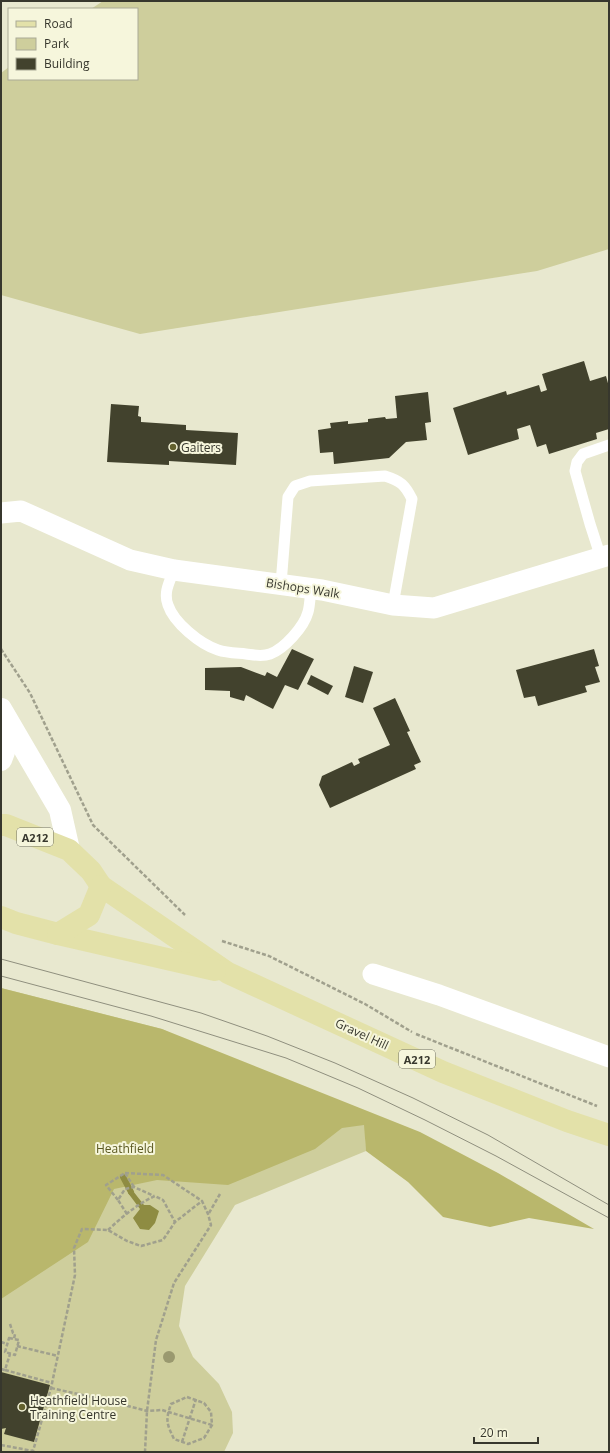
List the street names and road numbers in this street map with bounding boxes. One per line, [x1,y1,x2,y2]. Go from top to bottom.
street label: Bishops Walk [265,574,342,602]
road number: A212 [17,828,53,846]
street label: Gravel Hill [333,1014,391,1054]
road number: A212 [399,1050,435,1068]

